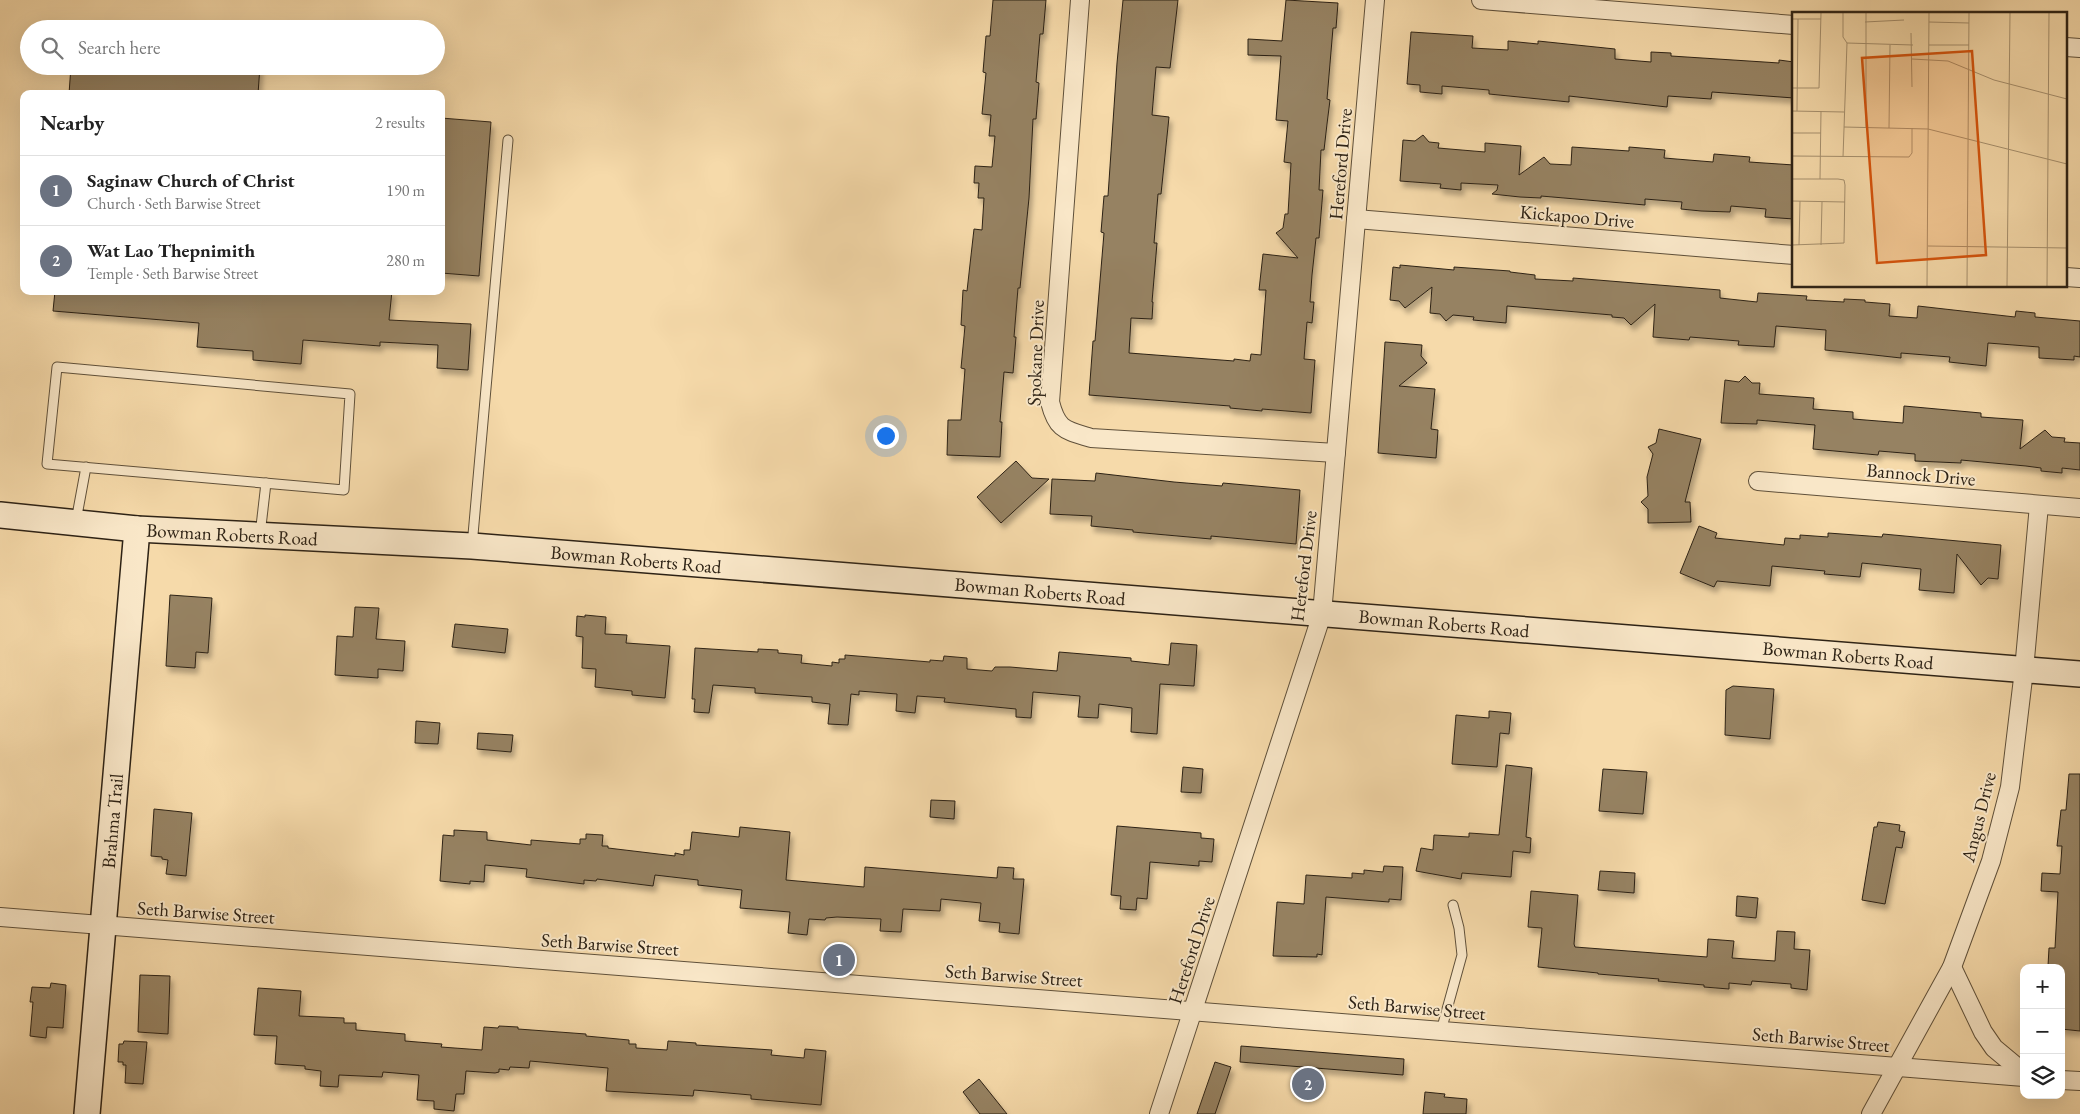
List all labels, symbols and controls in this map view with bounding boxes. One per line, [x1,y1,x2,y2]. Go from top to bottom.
inset map [1792,12,2068,288]
search box [20,20,445,75]
icon: search [38,34,66,62]
text: Search here [78,35,160,60]
street label: Hereford Drive [1323,107,1358,221]
text: Nearby [40,109,104,136]
text: 2 results [375,112,425,133]
text: Saginaw Church of Christ [87,168,295,193]
text: 1 [52,180,60,201]
text: 190 m [386,180,425,201]
text: Church · Seth Barwise Street [87,193,261,214]
street label: Kickapoo Drive [1519,199,1635,234]
text: Wat Lao Thepnimith [87,238,255,263]
text: 2 [52,250,60,271]
text: 280 m [386,250,425,271]
text: Temple · Seth Barwise Street [87,263,258,284]
street label: Spokane Drive [1021,300,1050,406]
your location [873,423,899,449]
street label: Bannock Drive [1865,457,1976,492]
street label: Hereford Drive [1284,509,1323,623]
street label: Bowman Roberts Road [146,518,319,551]
street label: Bowman Roberts Road [549,540,723,579]
street label: Bowman Roberts Road [953,572,1127,611]
street label: Bowman Roberts Road [1357,604,1531,643]
street label: Bowman Roberts Road [1761,636,1935,675]
street label: Angus Drive [1955,769,2002,866]
street label: Brahma Trail [96,772,129,869]
street label: Hereford Drive [1162,893,1221,1007]
street label: Seth Barwise Street [136,895,276,930]
street label: Seth Barwise Street [540,927,680,962]
pin: 1 [823,941,855,979]
street label: Seth Barwise Street [944,958,1084,993]
map controls [2020,964,2065,1099]
button: + [2020,964,2065,1009]
street label: Seth Barwise Street [1347,989,1487,1026]
button: − [2020,1009,2065,1054]
street label: Seth Barwise Street [1751,1021,1891,1058]
button: layers [2020,1054,2065,1099]
pin: 2 [1292,1065,1324,1103]

